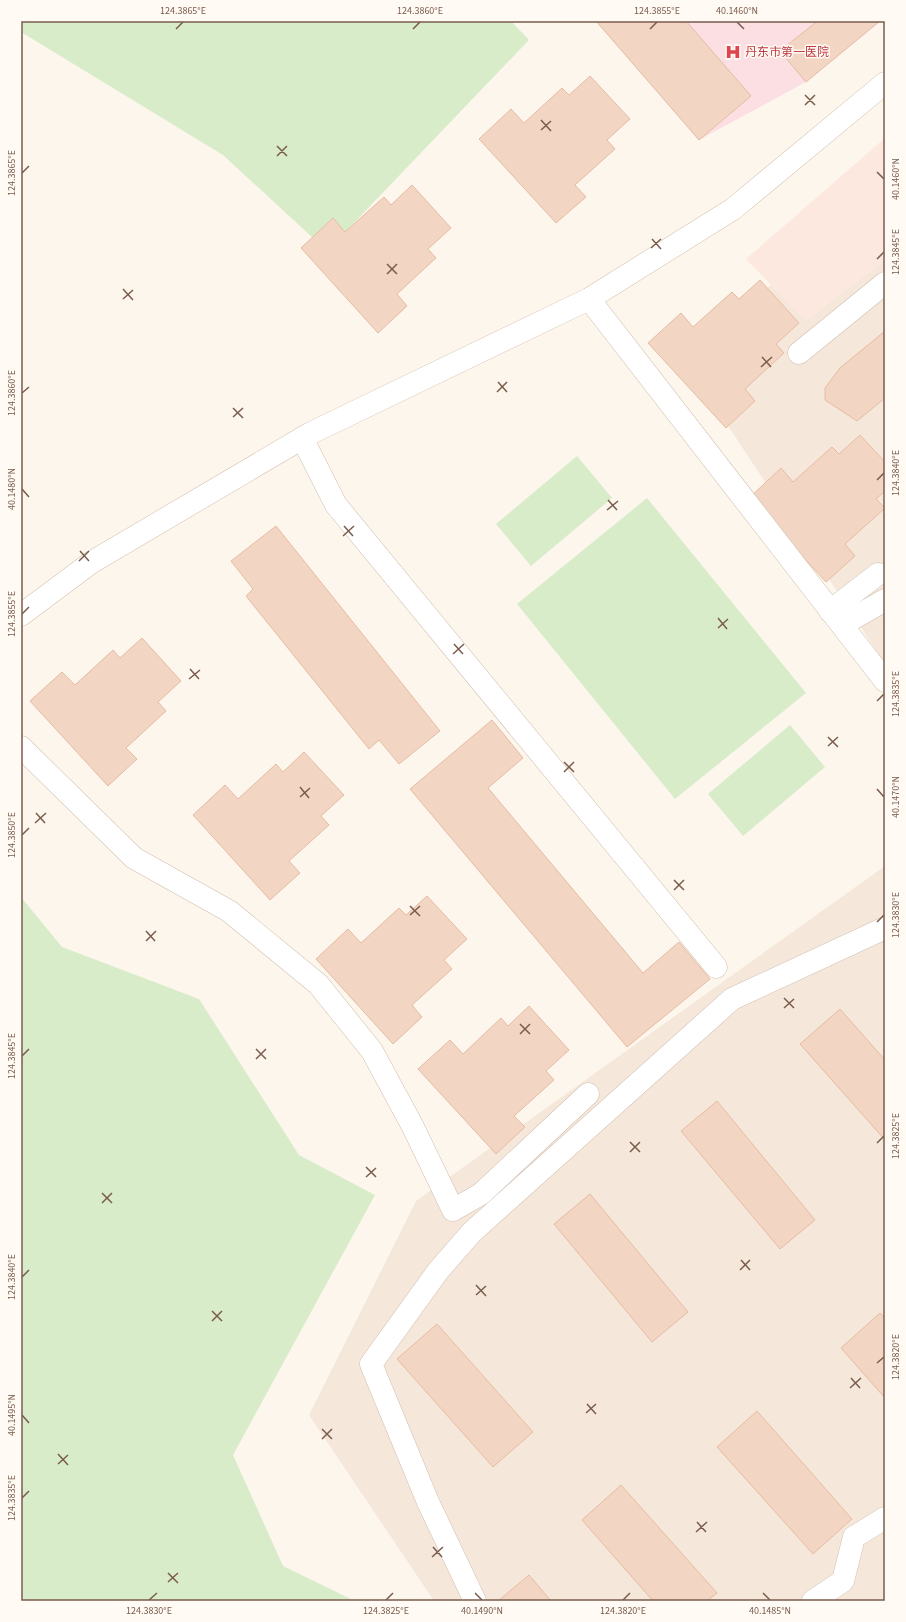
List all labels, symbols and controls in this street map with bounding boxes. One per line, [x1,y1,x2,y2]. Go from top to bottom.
text: 124.3865°E [160,4,206,18]
text: 124.3860°E [397,4,443,18]
text: 124.3855°E [634,4,680,18]
text: 40.1460°N [716,4,758,18]
hospital icon: 丹东市第一医院 [724,43,742,61]
place label: 丹东市第一医院 [745,44,829,61]
text: 124.3865°E [5,150,19,196]
text: 40.1460°N [889,158,903,200]
text: 124.3845°E [889,229,903,275]
text: 124.3860°E [5,370,19,416]
text: 124.3840°E [889,450,903,496]
text: 40.1480°N [5,468,19,510]
text: 124.3855°E [5,591,19,637]
text: 124.3835°E [889,671,903,717]
text: 40.1470°N [889,776,903,818]
text: 124.3850°E [5,812,19,858]
text: 124.3830°E [889,892,903,938]
text: 124.3845°E [5,1033,19,1079]
text: 124.3825°E [889,1113,903,1159]
text: 124.3840°E [5,1254,19,1300]
text: 124.3820°E [889,1334,903,1380]
text: 40.1495°N [5,1394,19,1436]
text: 124.3835°E [5,1475,19,1521]
text: 124.3830°E [126,1604,172,1618]
text: 124.3825°E [363,1604,409,1618]
text: 40.1490°N [461,1604,503,1618]
text: 124.3820°E [600,1604,646,1618]
text: 40.1485°N [749,1604,791,1618]

